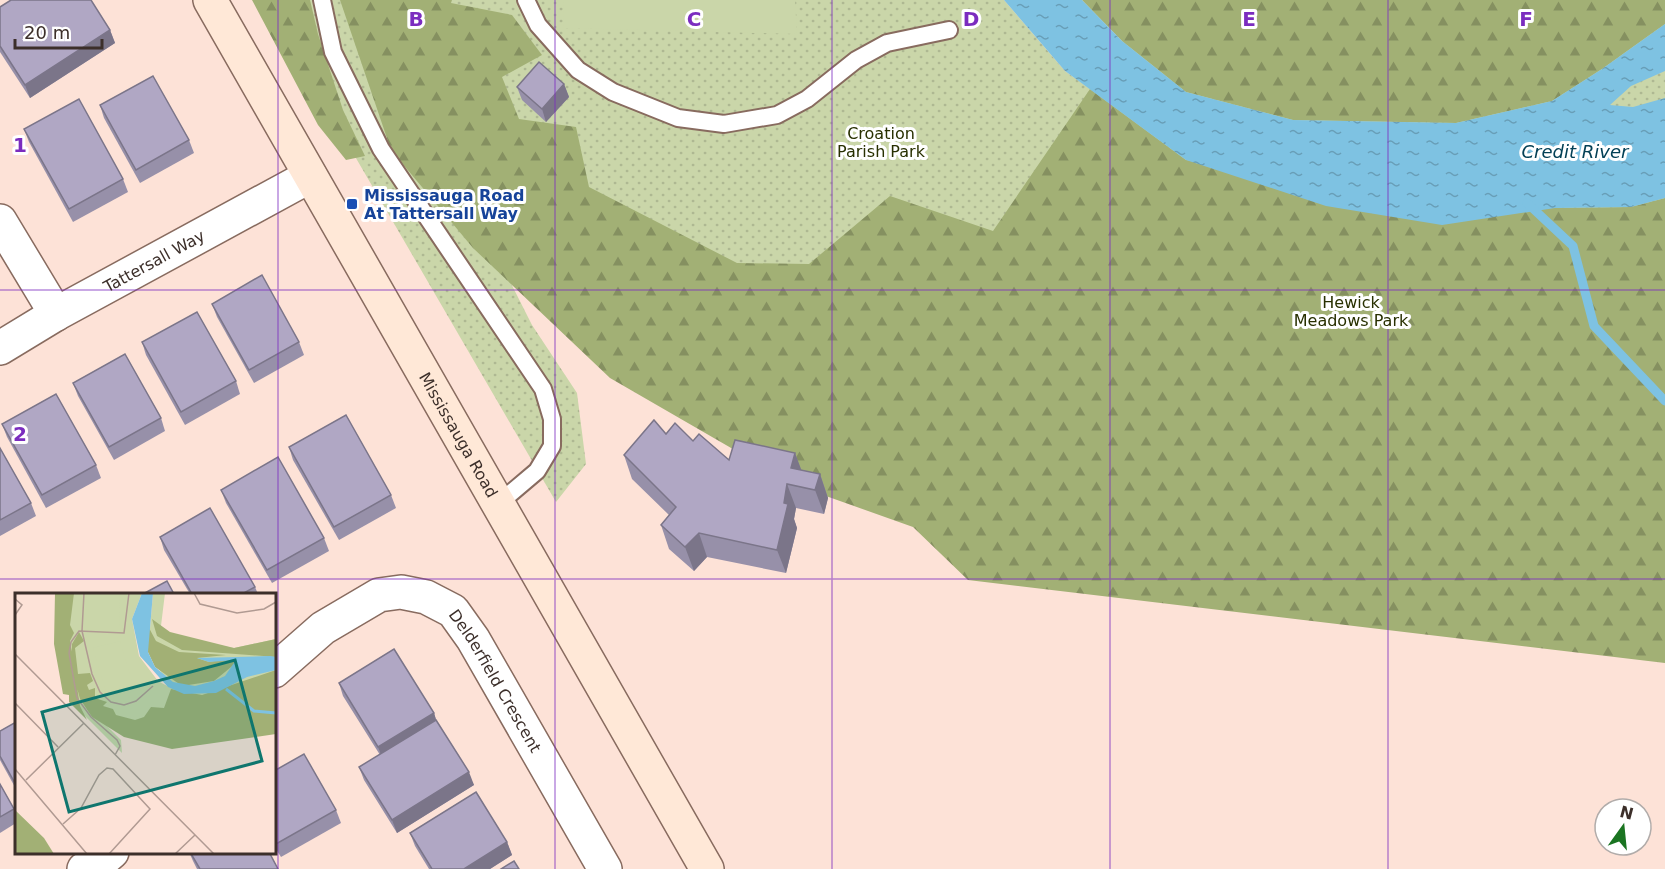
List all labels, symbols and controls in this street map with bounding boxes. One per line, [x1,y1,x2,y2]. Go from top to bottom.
text: B [408,7,424,31]
text: C [687,7,701,31]
text: D [963,7,979,31]
text: E [1242,7,1256,31]
text: F [1519,7,1533,31]
scale bar [15,12,102,50]
text: 20 m [24,22,70,43]
park label: Croation Parish Park [837,124,926,161]
text: 1 [13,133,27,157]
water label: Credit River [1522,141,1630,162]
place label: Mississauga Road At Tattersall Way [364,186,525,223]
marker: Mississauga Road At Tattersall Way [345,197,359,211]
street label: Tattersall Way [99,226,208,296]
park label: Hewick Meadows Park [1294,293,1409,330]
street label: Mississauga Road [415,369,502,501]
text: 2 [13,422,27,446]
inset map [15,593,276,854]
street label: Delderfield Crescent [445,605,545,756]
north arrow [1593,797,1653,857]
text: N [1618,802,1636,824]

